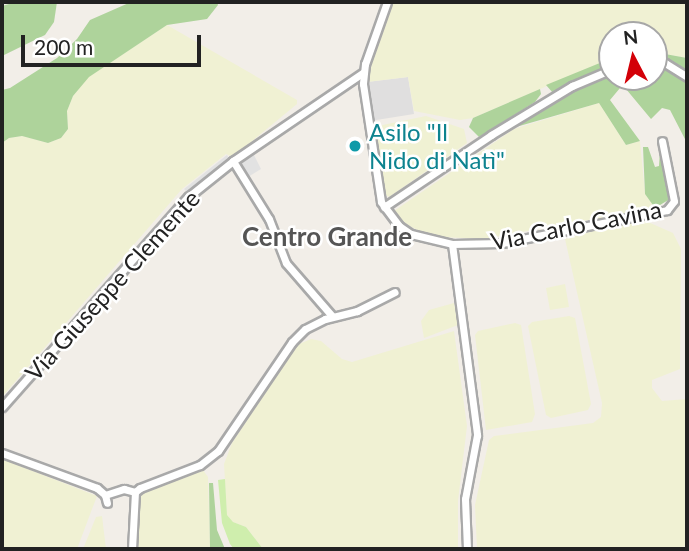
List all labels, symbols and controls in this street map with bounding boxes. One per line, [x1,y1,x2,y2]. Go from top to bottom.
scale bar [24,21,205,65]
north arrow [598,21,668,91]
text: N [622,24,639,49]
text: 200 m [34,34,93,59]
place label: Asilo "Il Nido di Natì" [369,118,505,174]
marker: Asilo "Il Nido di Natì" [347,138,363,154]
street label: Via Giuseppe Clemente [19,184,205,386]
street label: Via Carlo Cavina [488,194,664,256]
district label: Centro Grande [242,221,412,253]

